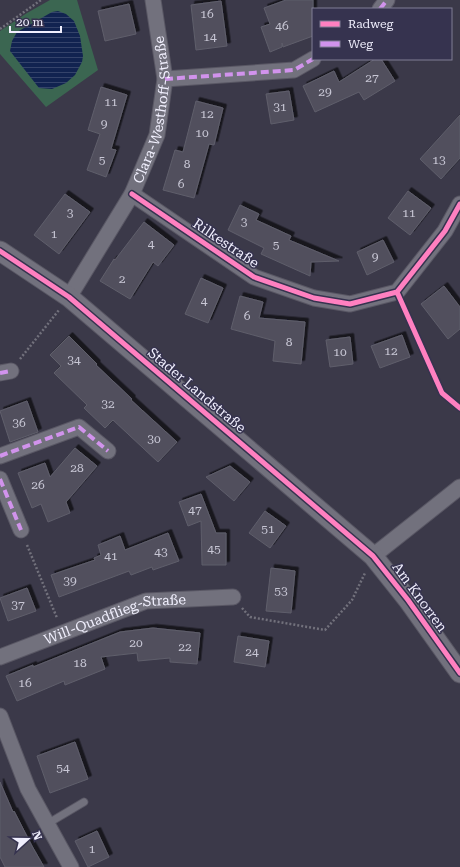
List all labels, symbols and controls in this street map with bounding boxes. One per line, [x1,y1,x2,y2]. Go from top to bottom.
house number: 16 [200,7,214,21]
scale bar [10,8,61,34]
legend [312,8,452,60]
text: 20 m [16,15,43,29]
text: Radweg [348,17,394,31]
house number: 46 [275,19,289,33]
house number: 14 [203,30,217,44]
street label: Clara-Westhoff-Straße [130,35,173,186]
text: Weg [348,37,373,51]
house number: 27 [365,71,379,85]
house number: 29 [318,85,332,99]
house number: 11 [104,95,118,109]
house number: 31 [273,100,287,114]
house number: 12 [200,107,214,121]
house number: 9 [101,117,108,131]
house number: 10 [195,126,209,140]
house number: 5 [99,153,106,167]
house number: 13 [432,153,446,167]
house number: 8 [184,157,191,171]
house number: 6 [178,177,185,191]
house number: 3 [67,206,74,220]
house number: 11 [402,206,416,220]
street label: Rilkestraße [190,215,262,271]
house number: 3 [241,215,248,229]
house number: 1 [51,227,58,241]
house number: 4 [148,237,155,251]
house number: 5 [273,238,280,252]
house number: 9 [372,250,379,264]
house number: 2 [119,272,126,286]
house number: 4 [201,294,208,308]
house number: 6 [244,309,251,323]
house number: 8 [286,335,293,349]
street label: Stader Landstraße [145,344,250,436]
house number: 12 [384,344,398,358]
house number: 10 [333,345,347,359]
house number: 34 [67,353,81,367]
house number: 32 [101,397,115,411]
house number: 36 [12,416,26,430]
house number: 30 [147,432,161,446]
house number: 28 [70,461,84,475]
house number: 26 [31,478,45,492]
house number: 47 [188,503,202,517]
house number: 51 [261,522,275,536]
house number: 45 [207,542,221,556]
house number: 43 [154,545,168,559]
house number: 41 [104,549,118,563]
street label: Am Knorren [389,559,451,635]
house number: 39 [63,574,77,588]
house number: 53 [274,584,288,598]
street label: Will-Quadflieg-Straße [41,591,187,647]
house number: 37 [11,598,25,612]
house number: 20 [129,636,143,650]
house number: 22 [178,640,192,654]
house number: 24 [245,645,259,659]
house number: 18 [73,656,87,670]
house number: 16 [18,676,32,690]
house number: 54 [56,761,70,775]
north arrow [8,819,48,859]
text: N [29,829,45,842]
house number: 1 [89,842,96,856]

